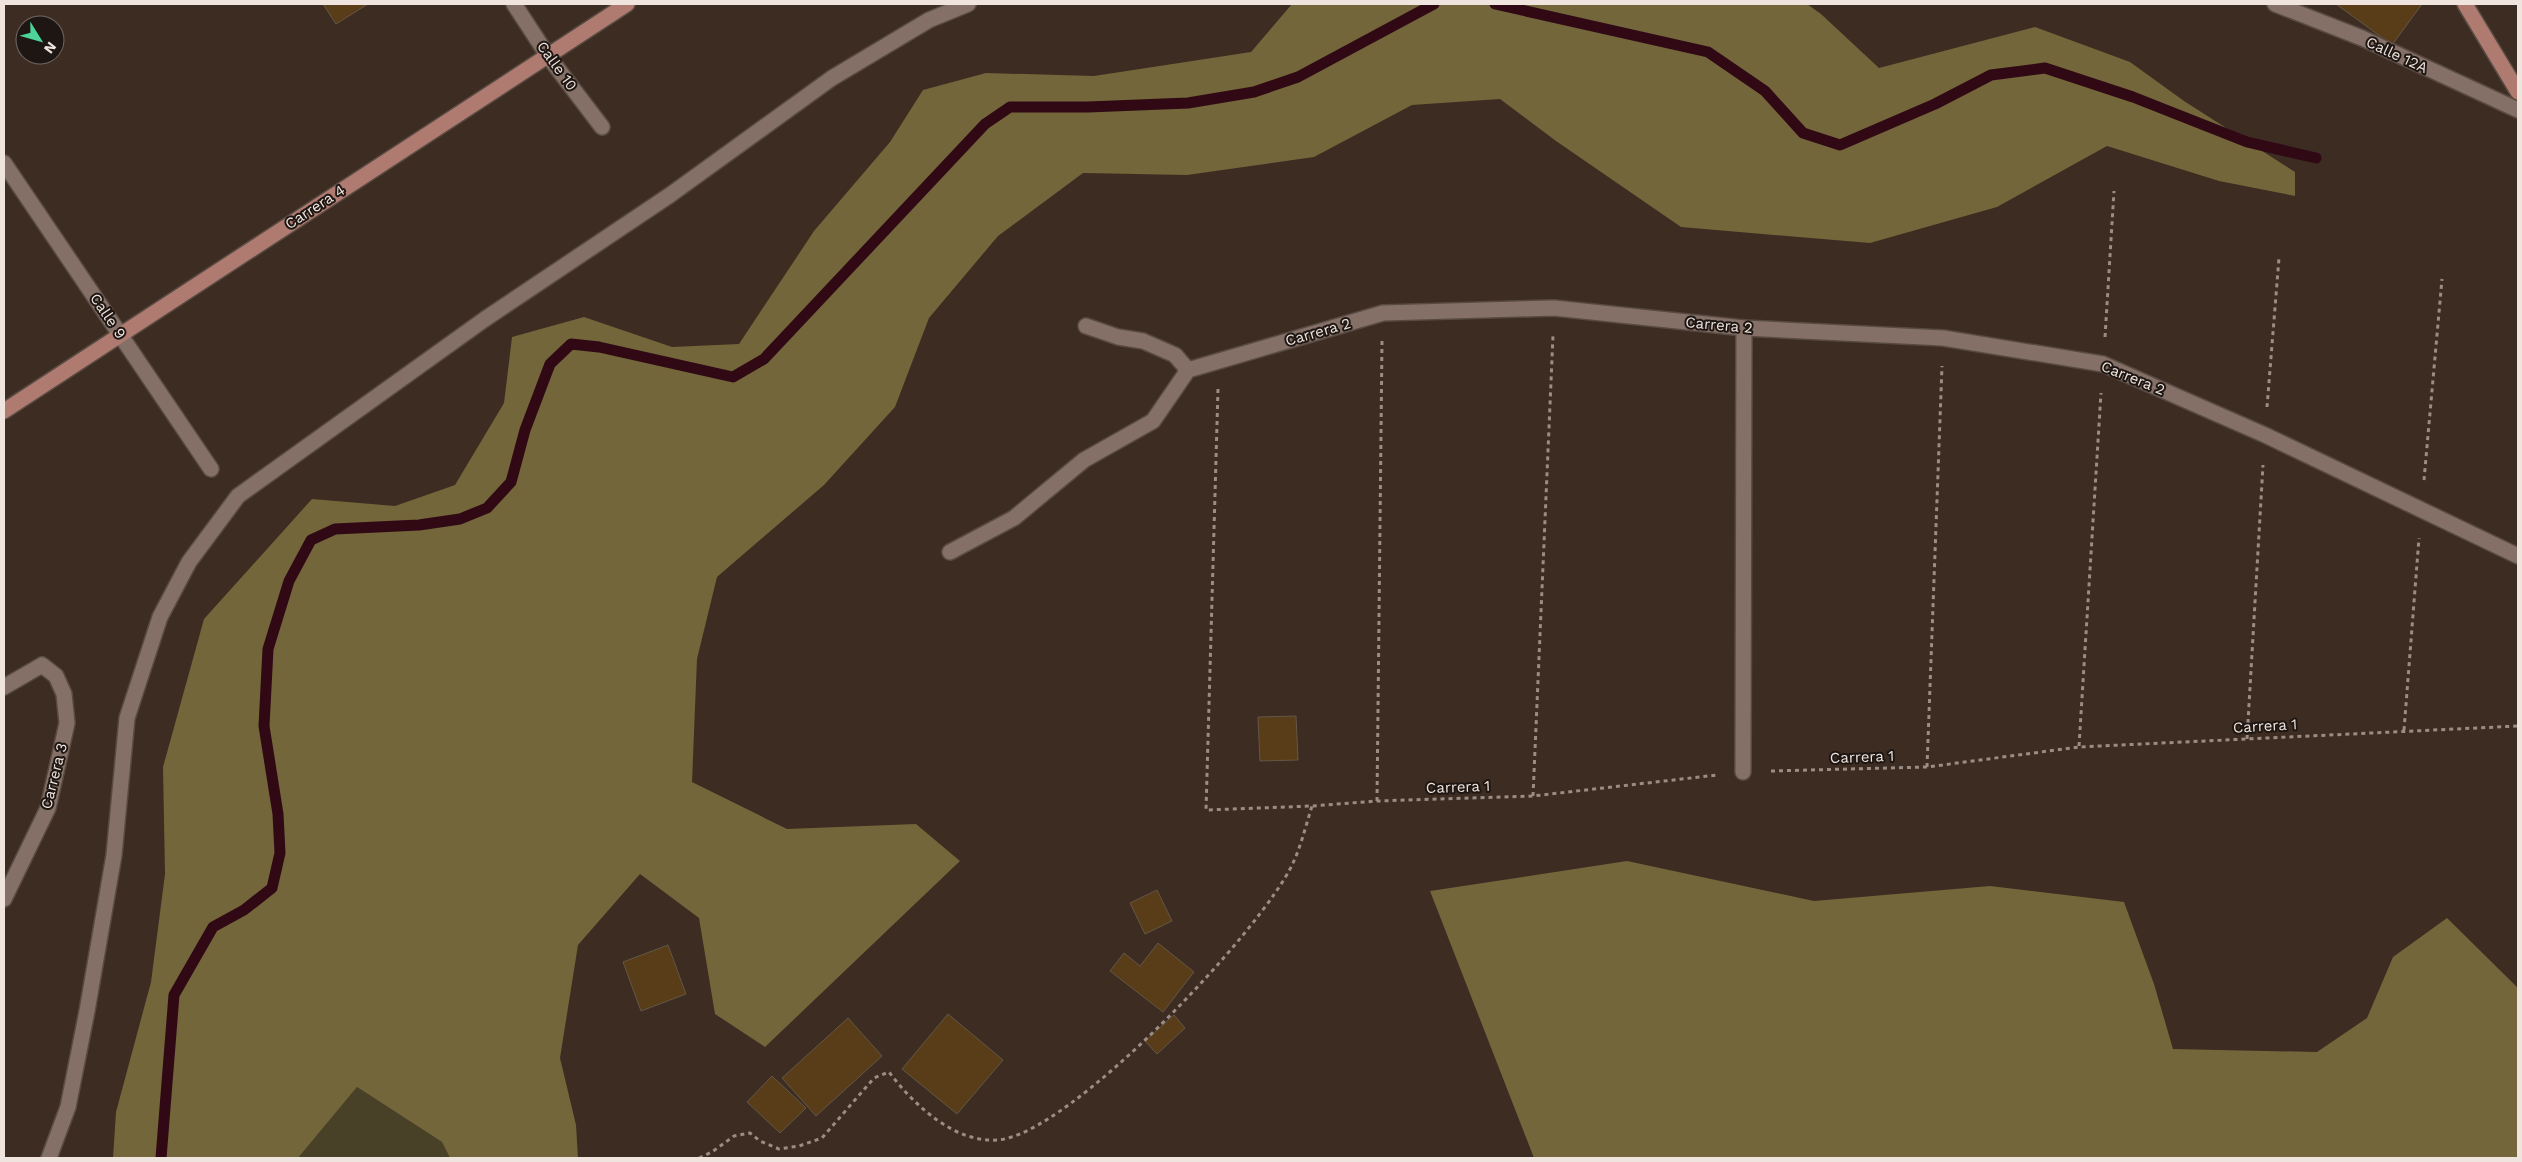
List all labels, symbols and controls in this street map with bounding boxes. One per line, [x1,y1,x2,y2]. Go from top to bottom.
north arrow [15,15,65,65]
street label: Calle 12A [2363,33,2431,77]
street label: Calle 10 [533,38,581,94]
text: N [41,39,60,57]
street label: Carrera 4 [282,181,348,233]
street label: Calle 9 [86,290,130,342]
street label: Carrera 2 [1685,313,1753,337]
street label: Carrera 2 [1283,314,1353,350]
street label: Carrera 2 [2098,357,2168,399]
street label: Carrera 1 [2232,715,2298,737]
street label: Carrera 3 [37,741,71,811]
street label: Carrera 1 [1830,747,1894,767]
street label: Carrera 1 [1426,777,1490,797]

